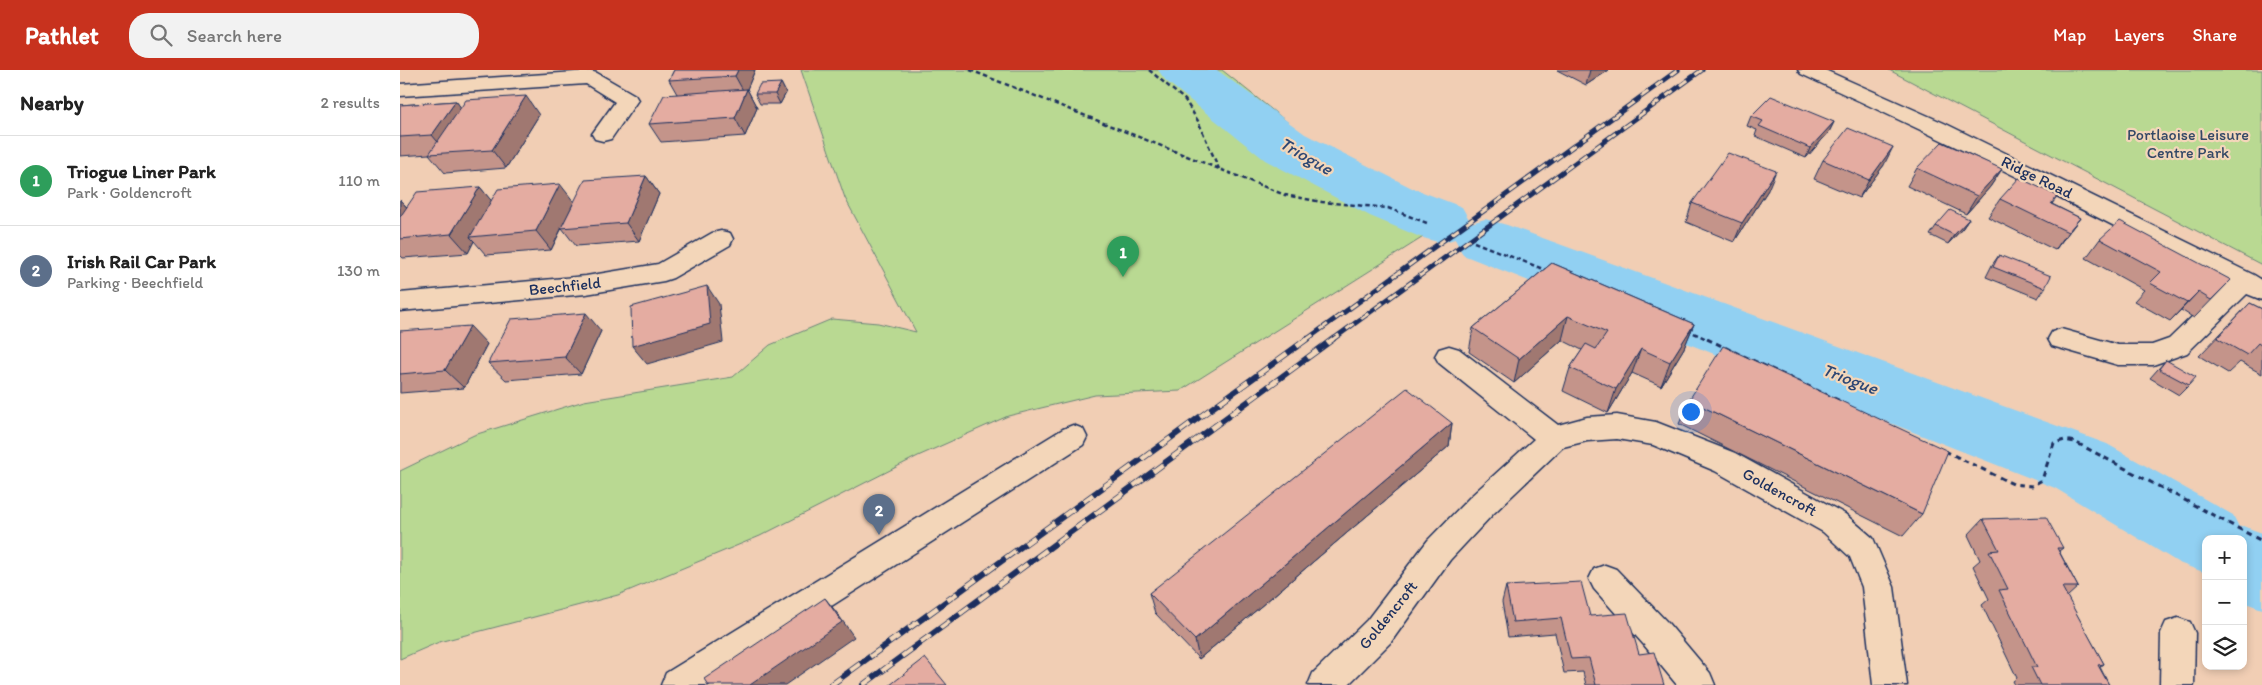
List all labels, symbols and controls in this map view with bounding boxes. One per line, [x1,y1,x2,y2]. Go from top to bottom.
search box [129,13,479,58]
text: Pathlet [25,21,99,50]
icon: search [147,21,175,49]
text: Search here [187,24,282,47]
text: Map [2053,24,2086,46]
text: Layers [2114,24,2164,46]
text: Share [2192,24,2237,46]
text: Nearby [20,90,84,115]
text: 2 results [320,93,380,112]
park label: Portlaoise Leisure Centre Park [2127,125,2249,162]
water label: Triogue [1276,132,1338,181]
street label: Ridge Road [1998,152,2076,203]
text: Triogue Liner Park [67,160,216,183]
text: 1 [32,171,40,190]
text: 110 m [338,171,380,190]
text: Park · Goldencroft [67,183,192,202]
pin: 1 [1107,236,1139,277]
text: Irish Rail Car Park [67,250,216,273]
text: 2 [32,261,40,280]
text: 130 m [337,261,380,280]
text: Parking · Beechfield [67,273,203,292]
street label: Beechfield [528,273,602,299]
water label: Triogue [1819,358,1882,400]
your location [1678,399,1704,425]
street label: Goldencroft [1739,464,1821,520]
pin: 2 [863,494,895,535]
map controls [2202,535,2247,670]
button: + [2202,535,2247,580]
street label: Goldencroft [1355,577,1421,653]
button: − [2202,580,2247,625]
button: layers [2202,625,2247,670]

